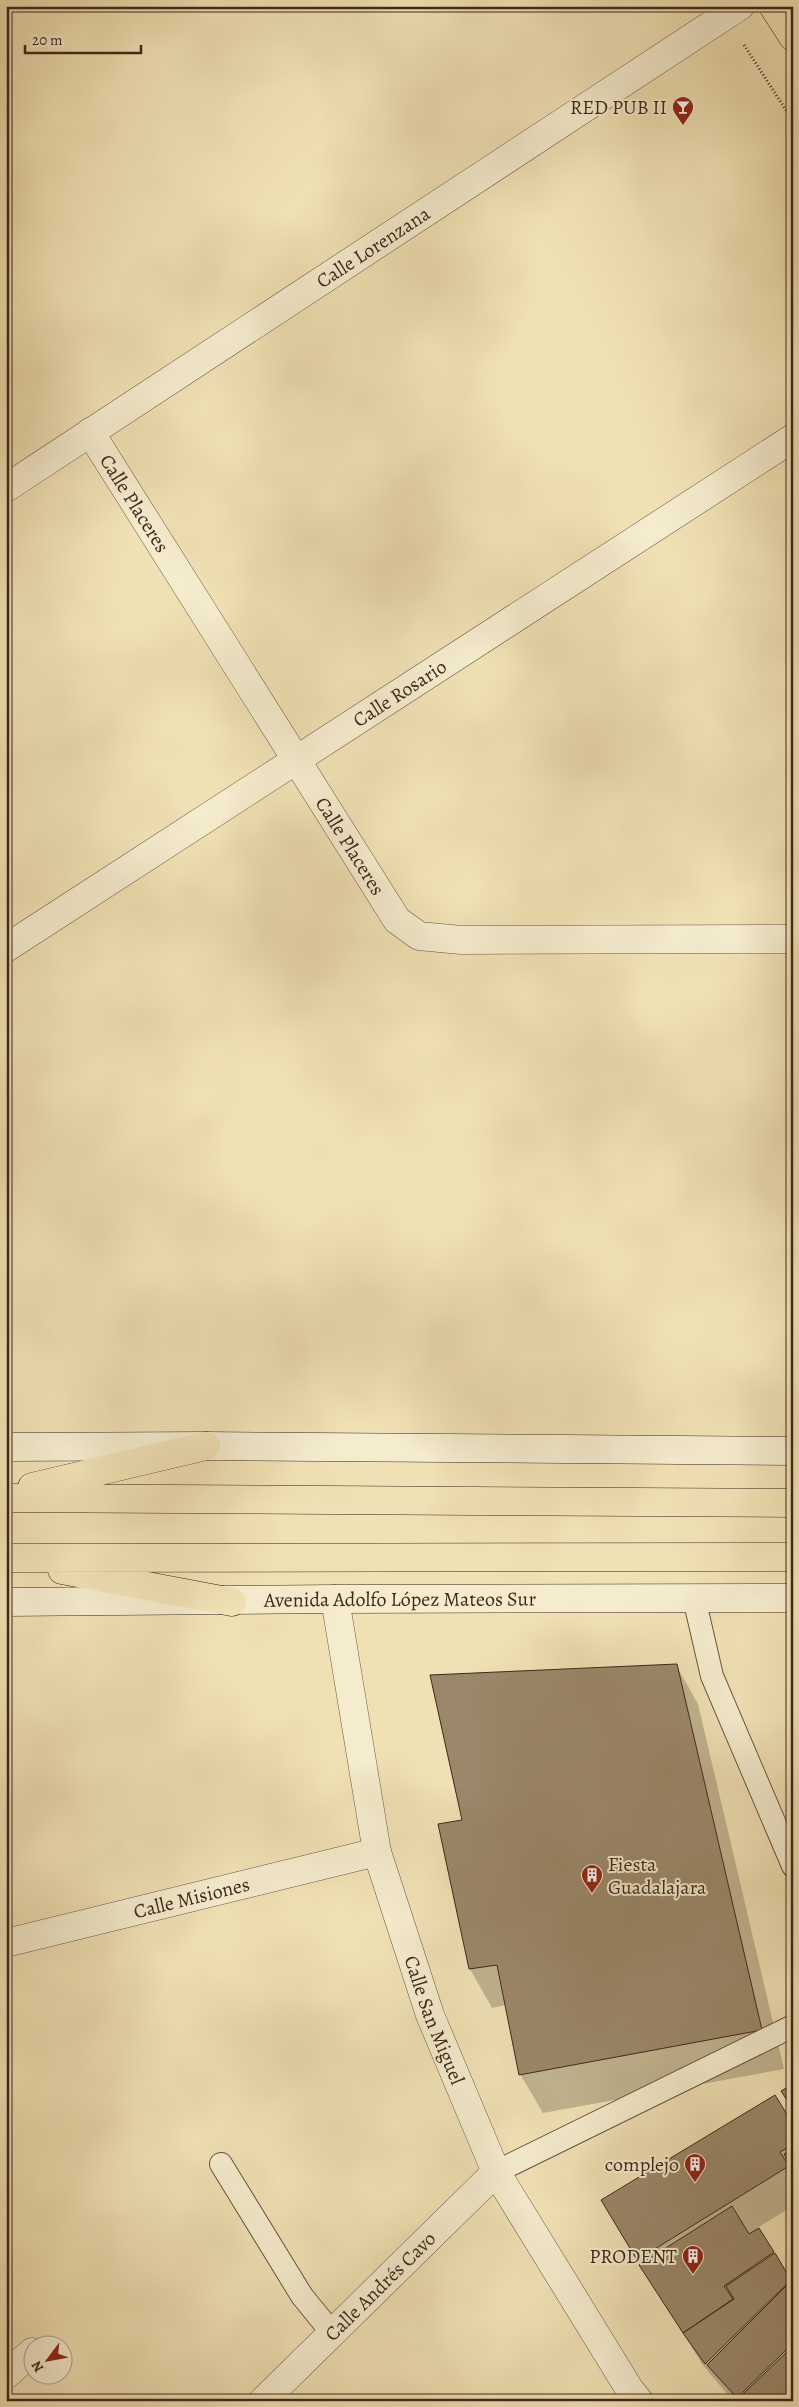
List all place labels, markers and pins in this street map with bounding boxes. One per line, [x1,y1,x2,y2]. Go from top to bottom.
place label: RED PUB II [570,94,667,121]
bar icon: RED PUB II [671,95,695,126]
place label: Fiesta Guadalajara [608,1851,707,1901]
building icon: Fiesta Guadalajara [580,1863,604,1894]
place label: complejo [605,2151,679,2178]
building icon: complejo [683,2152,707,2183]
place label: PRODENT [589,2243,677,2270]
building icon: PRODENT [681,2244,705,2275]

